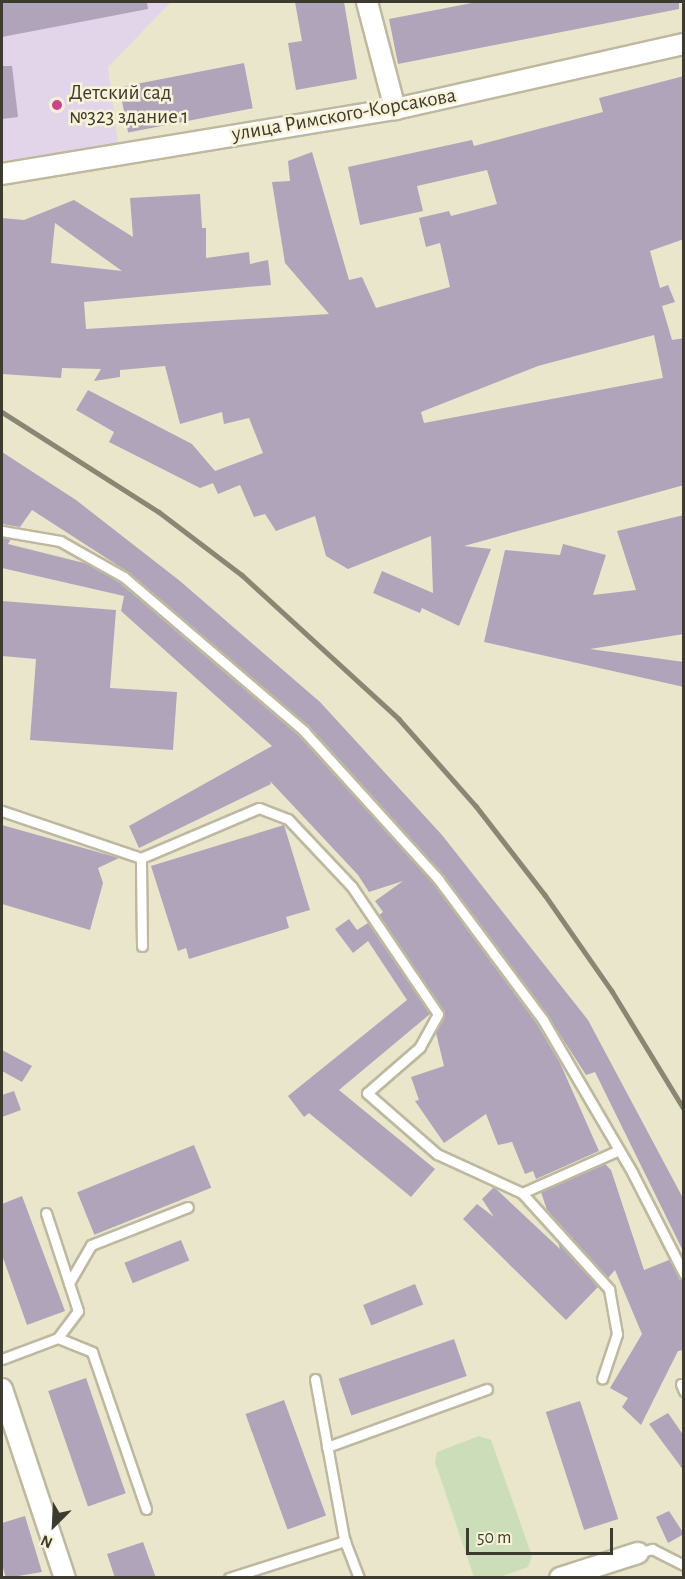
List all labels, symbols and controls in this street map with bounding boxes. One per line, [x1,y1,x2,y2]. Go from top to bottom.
place label: Детский сад №323 здание 1 [69,80,188,130]
street label: улица Римского-Корсакова [230,83,458,147]
marker: Детский сад №323 здание 1 [50,98,64,112]
north arrow [24,1495,84,1555]
scale bar [469,1516,616,1554]
text: 50 m [477,1529,511,1547]
text: N [38,1532,55,1551]

